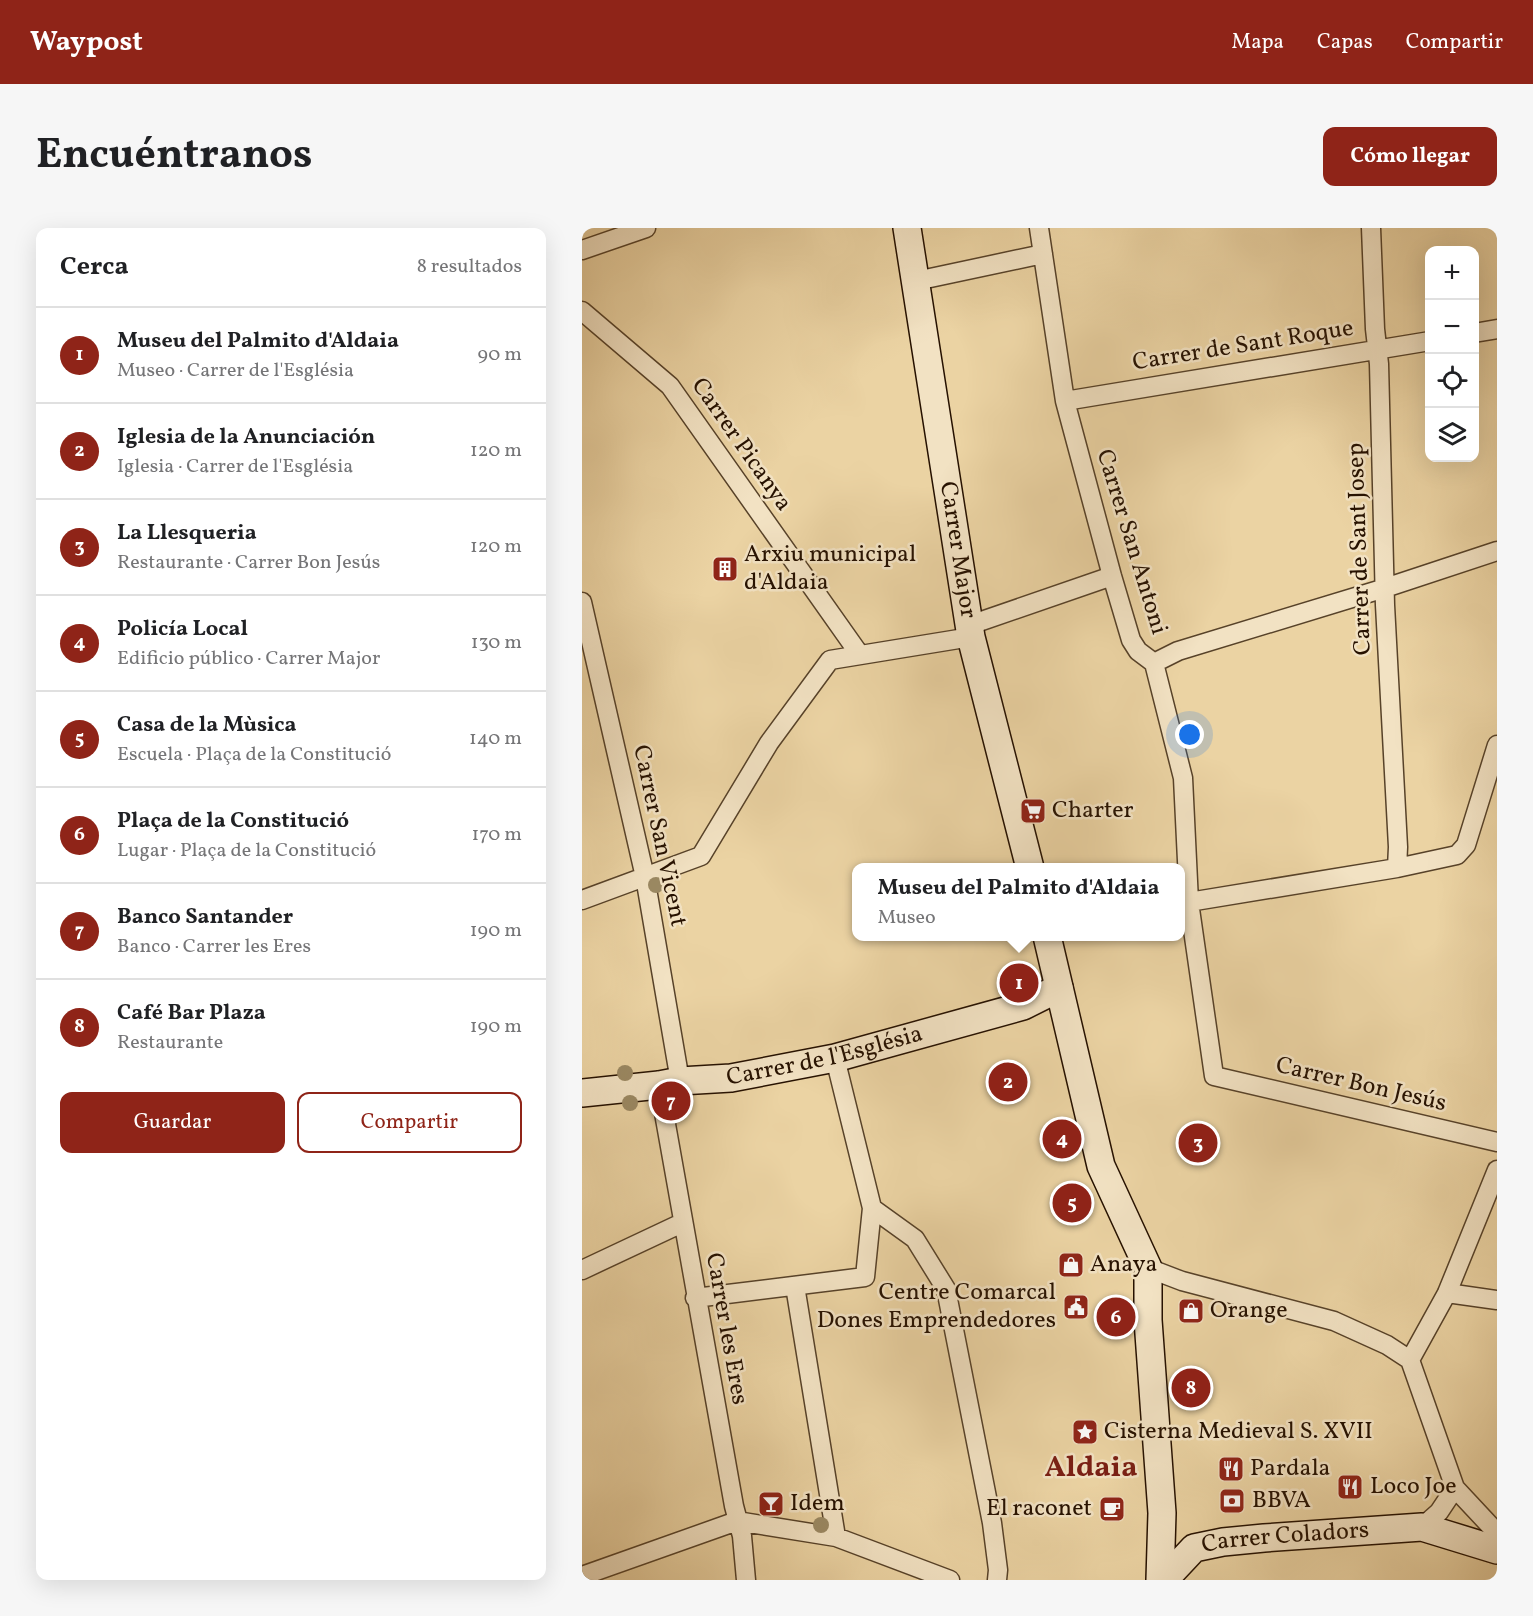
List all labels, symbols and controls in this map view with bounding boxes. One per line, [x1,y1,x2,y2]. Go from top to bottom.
text: Waypost [30,23,143,62]
text: Mapa [1232,28,1284,57]
text: Capas [1317,28,1373,57]
text: Compartir [1406,28,1503,57]
text: Encuéntranos [36,127,312,186]
button: Cómo llegar [1323,127,1497,186]
map controls [1425,246,1479,462]
button: + [1425,246,1479,300]
text: Cerca [60,249,129,285]
text: 8 resultados [417,253,522,281]
button: − [1425,300,1479,354]
street label: Carrer de Sant Roque [1130,312,1356,380]
text: Museu del Palmito d'Aldaia [117,326,399,357]
text: 1 [75,341,84,369]
text: 90 m [478,341,522,369]
button: locate [1425,354,1479,408]
text: Museo · Carrer de l'Església [117,357,354,385]
street label: Carrer Picanya [682,371,800,519]
button: layers [1425,408,1479,462]
text: Iglesia de la Anunciación [117,422,375,453]
text: 2 [74,437,85,465]
text: 120 m [470,437,522,465]
street label: Carrer de Sant Josep [1339,442,1381,656]
street label: Carrer San Antoni [1087,445,1175,639]
text: Iglesia · Carrer de l'Església [117,453,353,481]
street label: Carrer Major [930,479,985,621]
text: La Llesqueria [117,518,257,549]
text: 3 [74,533,85,561]
text: 120 m [470,533,522,561]
place label: Arxiu municipal d'Aldaia [744,538,916,600]
text: Restaurante · Carrer Bon Jesús [117,549,380,577]
building icon: Arxiu municipal d'Aldaia [710,554,740,584]
text: Policía Local [117,614,248,645]
text: 4 [73,629,86,657]
text: 130 m [471,629,522,657]
text: Edificio público · Carrer Major [117,645,380,673]
text: Casa de la Mùsica [117,710,297,741]
your location [1175,720,1204,749]
text: 5 [75,725,84,753]
text: 140 m [469,725,522,753]
text: Escuela · Plaça de la Constitució [117,741,391,769]
street label: Carrer San Vicent [623,742,695,930]
place label: Charter [1052,794,1134,828]
supermarket icon: Charter [1018,796,1048,826]
text: Plaça de la Constitució [117,806,349,837]
text: 6 [74,821,85,849]
text: 170 m [472,821,522,849]
text: Lugar · Plaça de la Constitució [117,837,376,865]
popup [852,863,1185,941]
text: Museu del Palmito d'Aldaia [878,873,1160,904]
text: Banco Santander [117,902,293,933]
text: Museo [878,904,936,932]
text: 7 [75,917,84,945]
text: 190 m [470,917,522,945]
text: Banco · Carrer les Eres [117,933,311,961]
pin: 1 [1000,960,1038,1005]
text: Café Bar Plaza [117,998,266,1029]
text: 8 [74,1013,85,1041]
text: 190 m [470,1013,522,1041]
street label: Carrer de l'Església [724,1017,927,1095]
text: Restaurante [117,1029,223,1057]
street label: Carrer Bon Jesús [1272,1049,1450,1121]
pin: 2 [988,1060,1028,1104]
pin: 7 [652,1078,691,1124]
button: Guardar [60,1092,285,1153]
button: Compartir [297,1092,522,1153]
pin: 4 [1042,1116,1082,1162]
pin: 3 [1178,1120,1218,1166]
pin: 5 [1052,1180,1092,1226]
place label: Anaya [1090,1248,1157,1282]
street label: Carrer les Eres [696,1250,756,1408]
shop icon: Anaya [1056,1250,1086,1280]
place label: Centre Comarcal Dones Emprendedores [817,1276,1056,1338]
public building icon: Centre Comarcal Dones Emprendedores [1061,1292,1091,1322]
pin: 6 [1096,1294,1136,1340]
place label: Orange [1210,1294,1288,1328]
shop icon: Orange [1176,1296,1206,1326]
pin: 8 [1172,1366,1210,1410]
place label: Cisterna Medieval S. XVII [1104,1415,1373,1449]
place icon: Cisterna Medieval S. XVII [1070,1417,1100,1447]
district label: Aldaia [1044,1447,1138,1489]
place label: Pardala [1250,1452,1331,1486]
restaurant icon: Pardala [1216,1454,1246,1484]
place label: Loco Joe [1370,1470,1457,1504]
restaurant icon: Loco Joe [1335,1472,1365,1502]
place label: BBVA [1252,1484,1311,1518]
bank icon: BBVA [1217,1486,1247,1516]
place label: Idem [790,1487,845,1521]
bar icon: Idem [756,1489,786,1519]
place label: El raconet [986,1492,1092,1526]
cafe icon: El raconet [1097,1494,1127,1524]
street label: Carrer Coladors [1198,1514,1370,1563]

